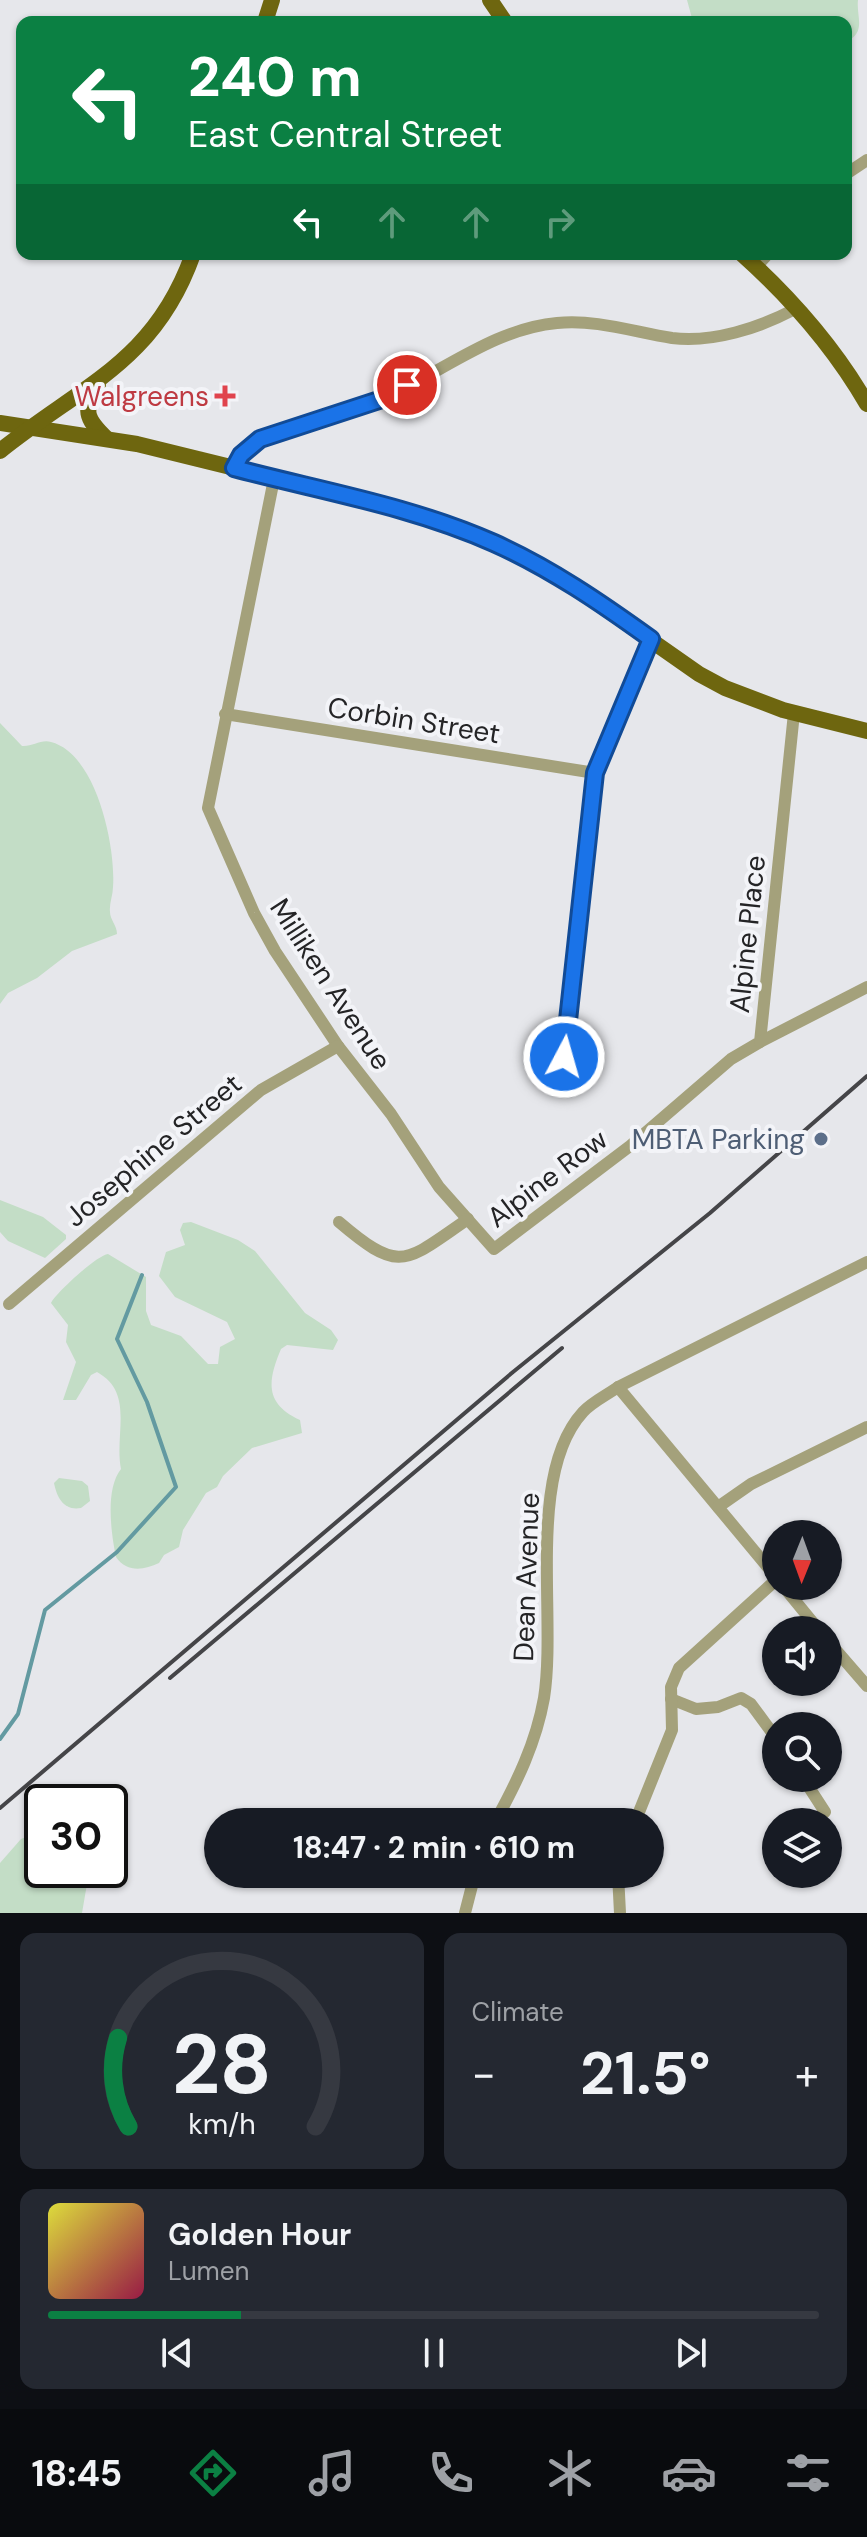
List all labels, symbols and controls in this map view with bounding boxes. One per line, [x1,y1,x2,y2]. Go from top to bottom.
text: 240 m [188,40,362,113]
icon: left [56,48,160,152]
text: East Central Street [188,111,502,158]
icon: left [286,200,330,244]
icon: ahead [370,200,414,244]
icon: ahead [454,200,498,244]
icon: right [538,200,582,244]
pin [373,351,441,419]
icon: arrive [385,363,429,407]
place label: Walgreens [74,378,209,415]
marker: Walgreens [216,387,234,405]
street label: Corbin Street [325,689,503,752]
street label: Alpine Place [721,853,774,1015]
street label: Milliken Avenue [261,892,400,1077]
position arrow [522,1015,606,1099]
street label: Josephine Street [57,1066,249,1235]
street label: Alpine Row [480,1121,615,1236]
place label: MBTA Parking [632,1121,805,1158]
marker: MBTA Parking [812,1130,830,1148]
street label: Dean Avenue [505,1492,548,1662]
north arrow [762,1520,842,1600]
map controls [762,1520,842,1888]
button: sound [762,1616,842,1696]
button: search [762,1712,842,1792]
speed limit sign: 30 [24,1784,128,1888]
button: layers [762,1808,842,1888]
text: 18:47 · 2 min · 610 m [293,1828,575,1867]
text: Climate [472,1995,564,2029]
text: 28 [172,2010,272,2119]
text: 21.5° [580,2034,711,2113]
text: − [472,2045,496,2103]
text: + [795,2045,819,2103]
text: km/h [188,2106,256,2143]
text: Golden Hour [168,2215,351,2254]
text: Lumen [168,2254,249,2288]
icon: previous [155,2331,199,2375]
icon: pause [412,2331,456,2375]
icon: next [669,2331,713,2375]
icon: directions [185,2445,241,2501]
icon: music [304,2445,360,2501]
icon: phone [423,2445,479,2501]
icon: climate [542,2445,598,2501]
icon: car [661,2445,717,2501]
icon: filters [780,2445,836,2501]
text: 18:45 [31,2450,122,2497]

